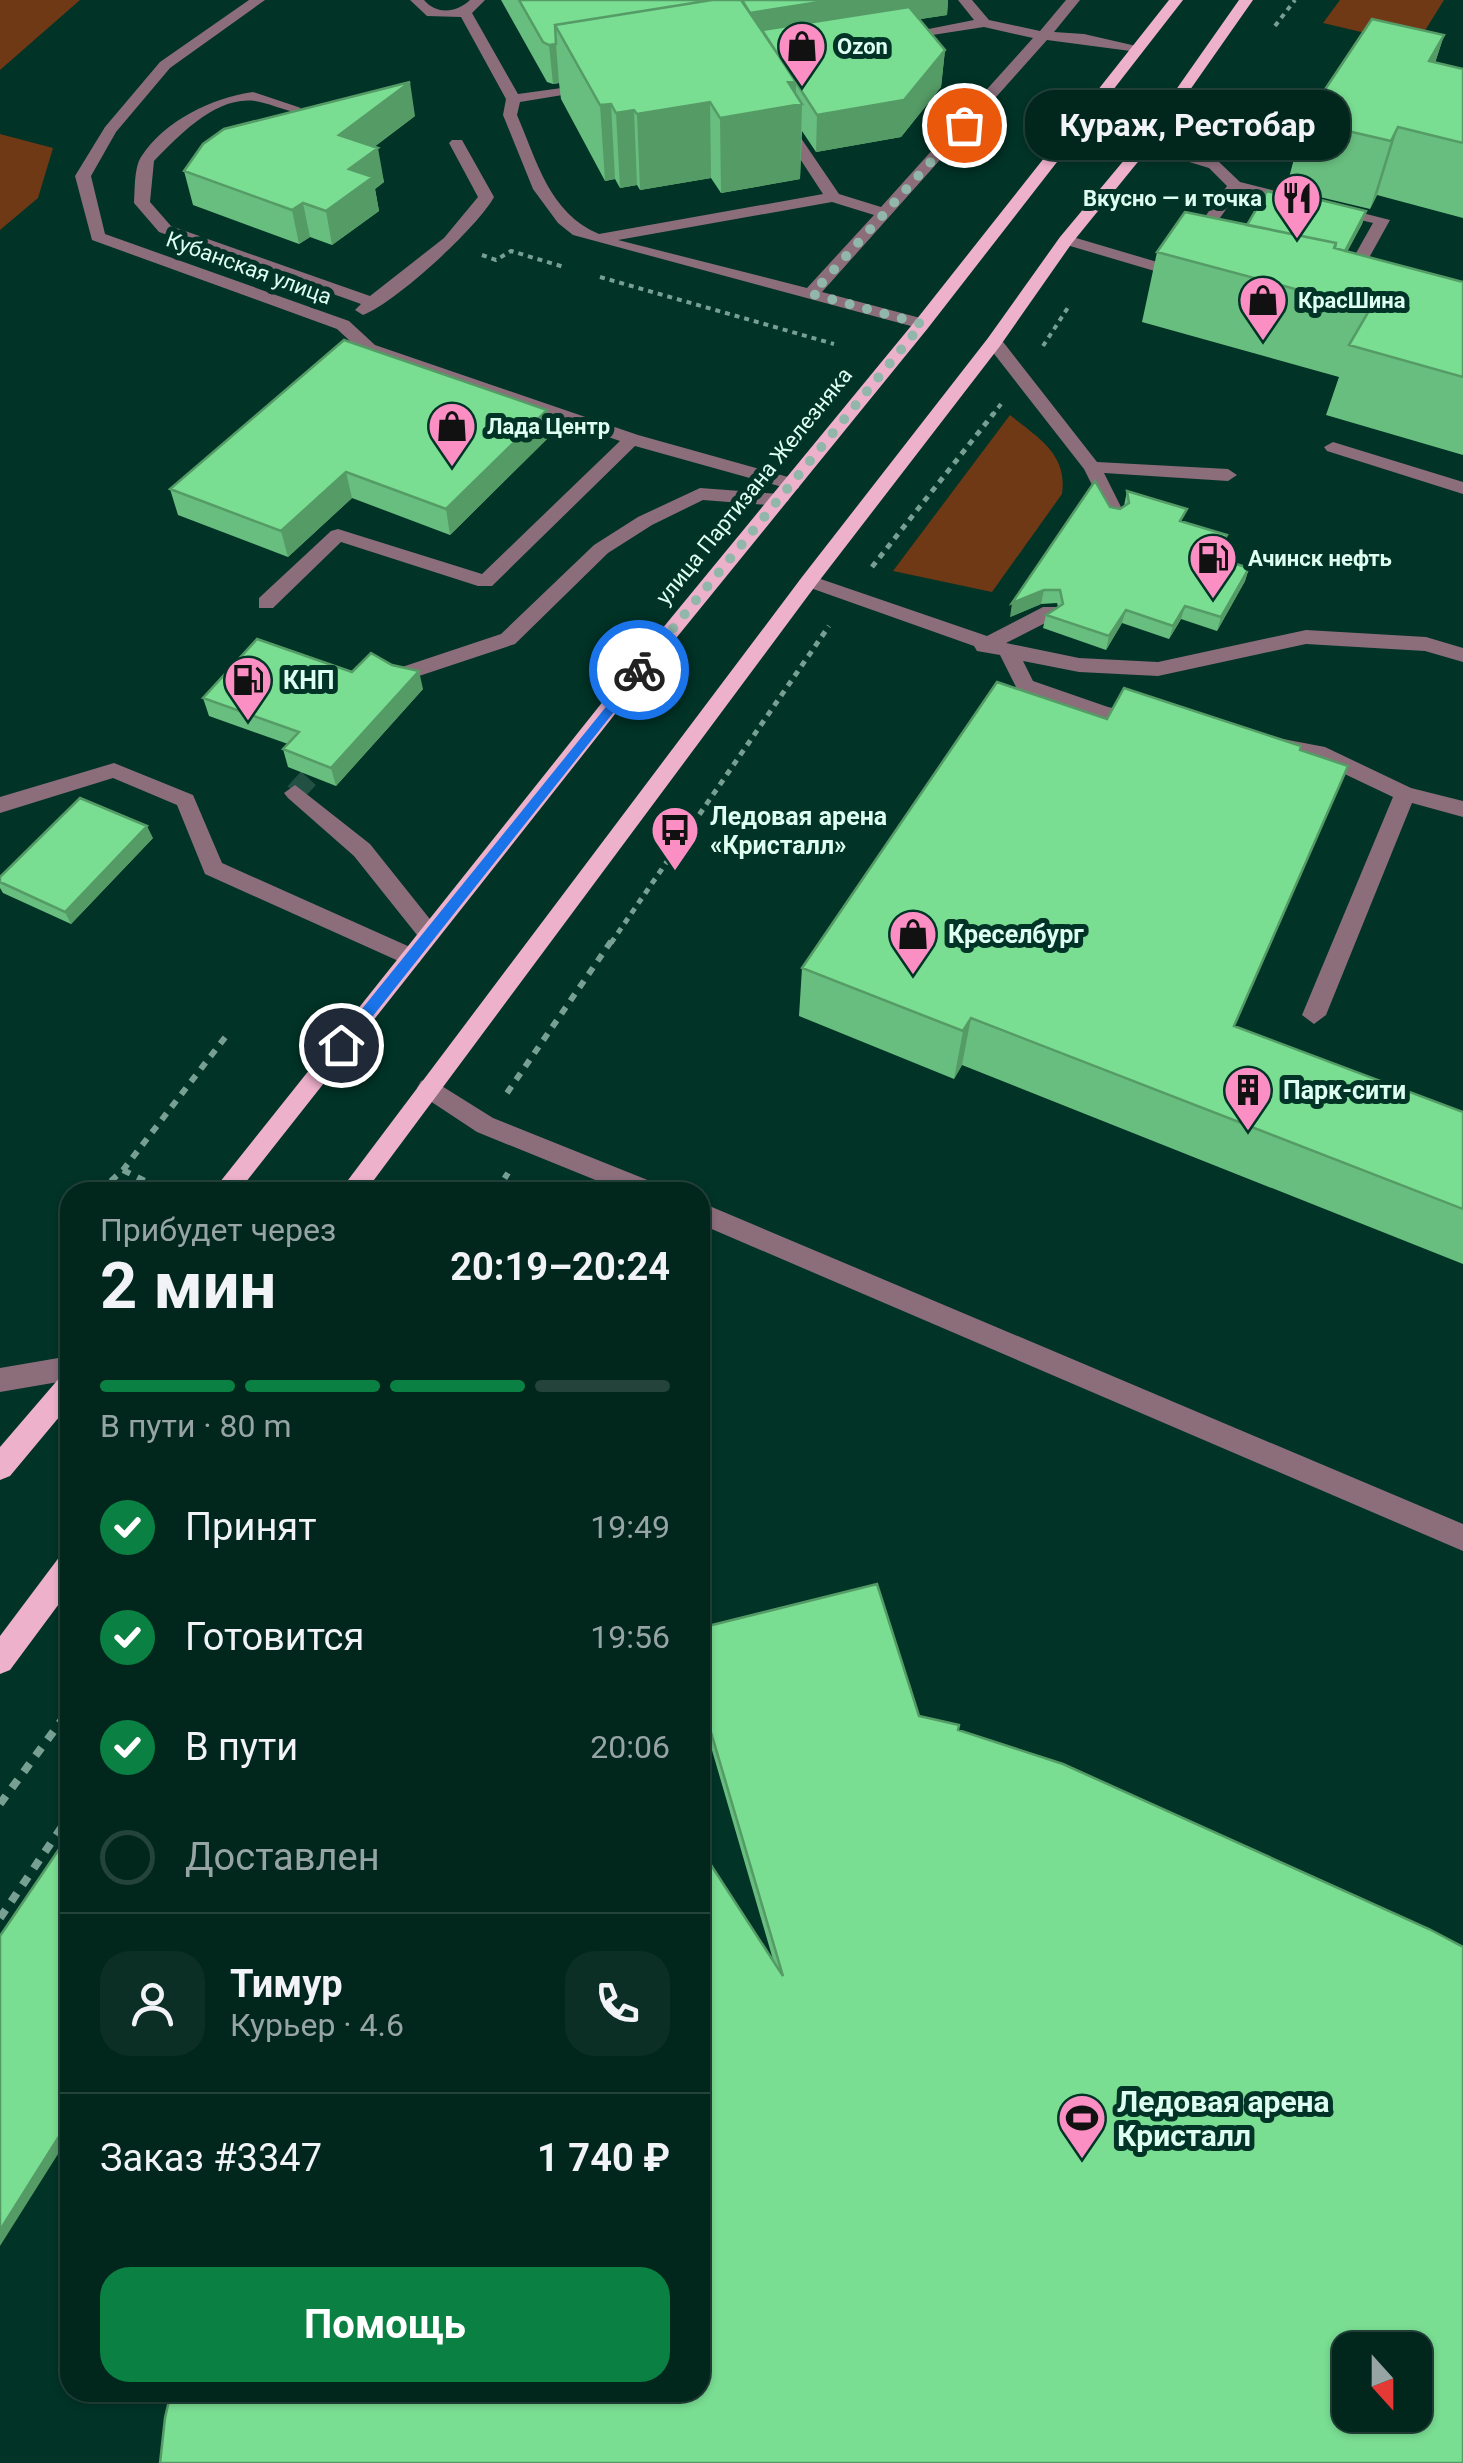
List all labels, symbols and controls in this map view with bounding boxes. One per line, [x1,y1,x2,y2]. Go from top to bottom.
shop icon: Ozon [776,20,828,88]
place label: Ozon [837,34,888,59]
pin [922,83,1007,168]
callout: Кураж, Рестобар [1024,90,1349,160]
icon: bag [937,98,992,153]
text: Кураж, Рестобар [1059,106,1316,144]
restaurant icon: Вкусно — и точка [1271,172,1323,240]
place label: Вкусно — и точка [1083,186,1262,211]
street label: Кубанская улица [163,226,335,310]
shop icon: КрасШина [1237,274,1289,342]
place label: КрасШина [1298,288,1406,313]
street label: улица Партизана Железняка [651,363,857,609]
shop icon: Лада Центр [426,400,478,468]
place label: Лада Центр [487,414,610,439]
fuel station icon: Ачинск нефть [1187,532,1239,600]
place label: Ачинск нефть [1248,546,1392,571]
courier [589,620,689,720]
icon: bike [612,643,667,698]
fuel station icon: КНП [222,654,274,722]
place label: КНП [283,666,334,695]
place label: Ледовая арена «Кристалл» [710,802,887,860]
bus stop icon: Ледовая арена «Кристалл» [649,804,701,872]
shop icon: Креселбург [887,908,939,976]
place label: Креселбург [948,920,1084,949]
pin [299,1003,384,1088]
icon: home [314,1018,369,1073]
building icon: Парк-сити [1222,1064,1274,1132]
place label: Парк-сити [1283,1076,1406,1105]
text: Прибудет через [100,1211,336,1249]
text: 20:19–20:24 [450,1245,670,1289]
text: 2 мин [100,1248,276,1324]
text: В пути · 80 m [100,1407,292,1445]
icon: check [100,1500,155,1555]
text: Принят [185,1505,316,1549]
text: 19:49 [590,1508,670,1546]
icon: check [100,1610,155,1665]
text: Готовится [185,1615,364,1659]
text: 19:56 [590,1618,670,1656]
icon: check [100,1720,155,1775]
text: В пути [185,1725,298,1769]
text: 20:06 [590,1728,670,1766]
text: Доставлен [185,1835,380,1879]
button: person [100,1951,205,2056]
button: phone [565,1951,670,2056]
text: Тимур [230,1962,343,2006]
text: Курьер · 4.6 [230,2006,404,2044]
place label: Ледовая арена Кристалл [1117,2084,1330,2153]
sports icon: Ледовая арена Кристалл [1056,2092,1108,2160]
text: Заказ #3347 [100,2136,322,2180]
text: 1 740 ₽ [537,2136,670,2180]
button: Помощь [100,2267,670,2382]
north arrow [1332,2332,1432,2432]
map controls [1332,2332,1432,2432]

